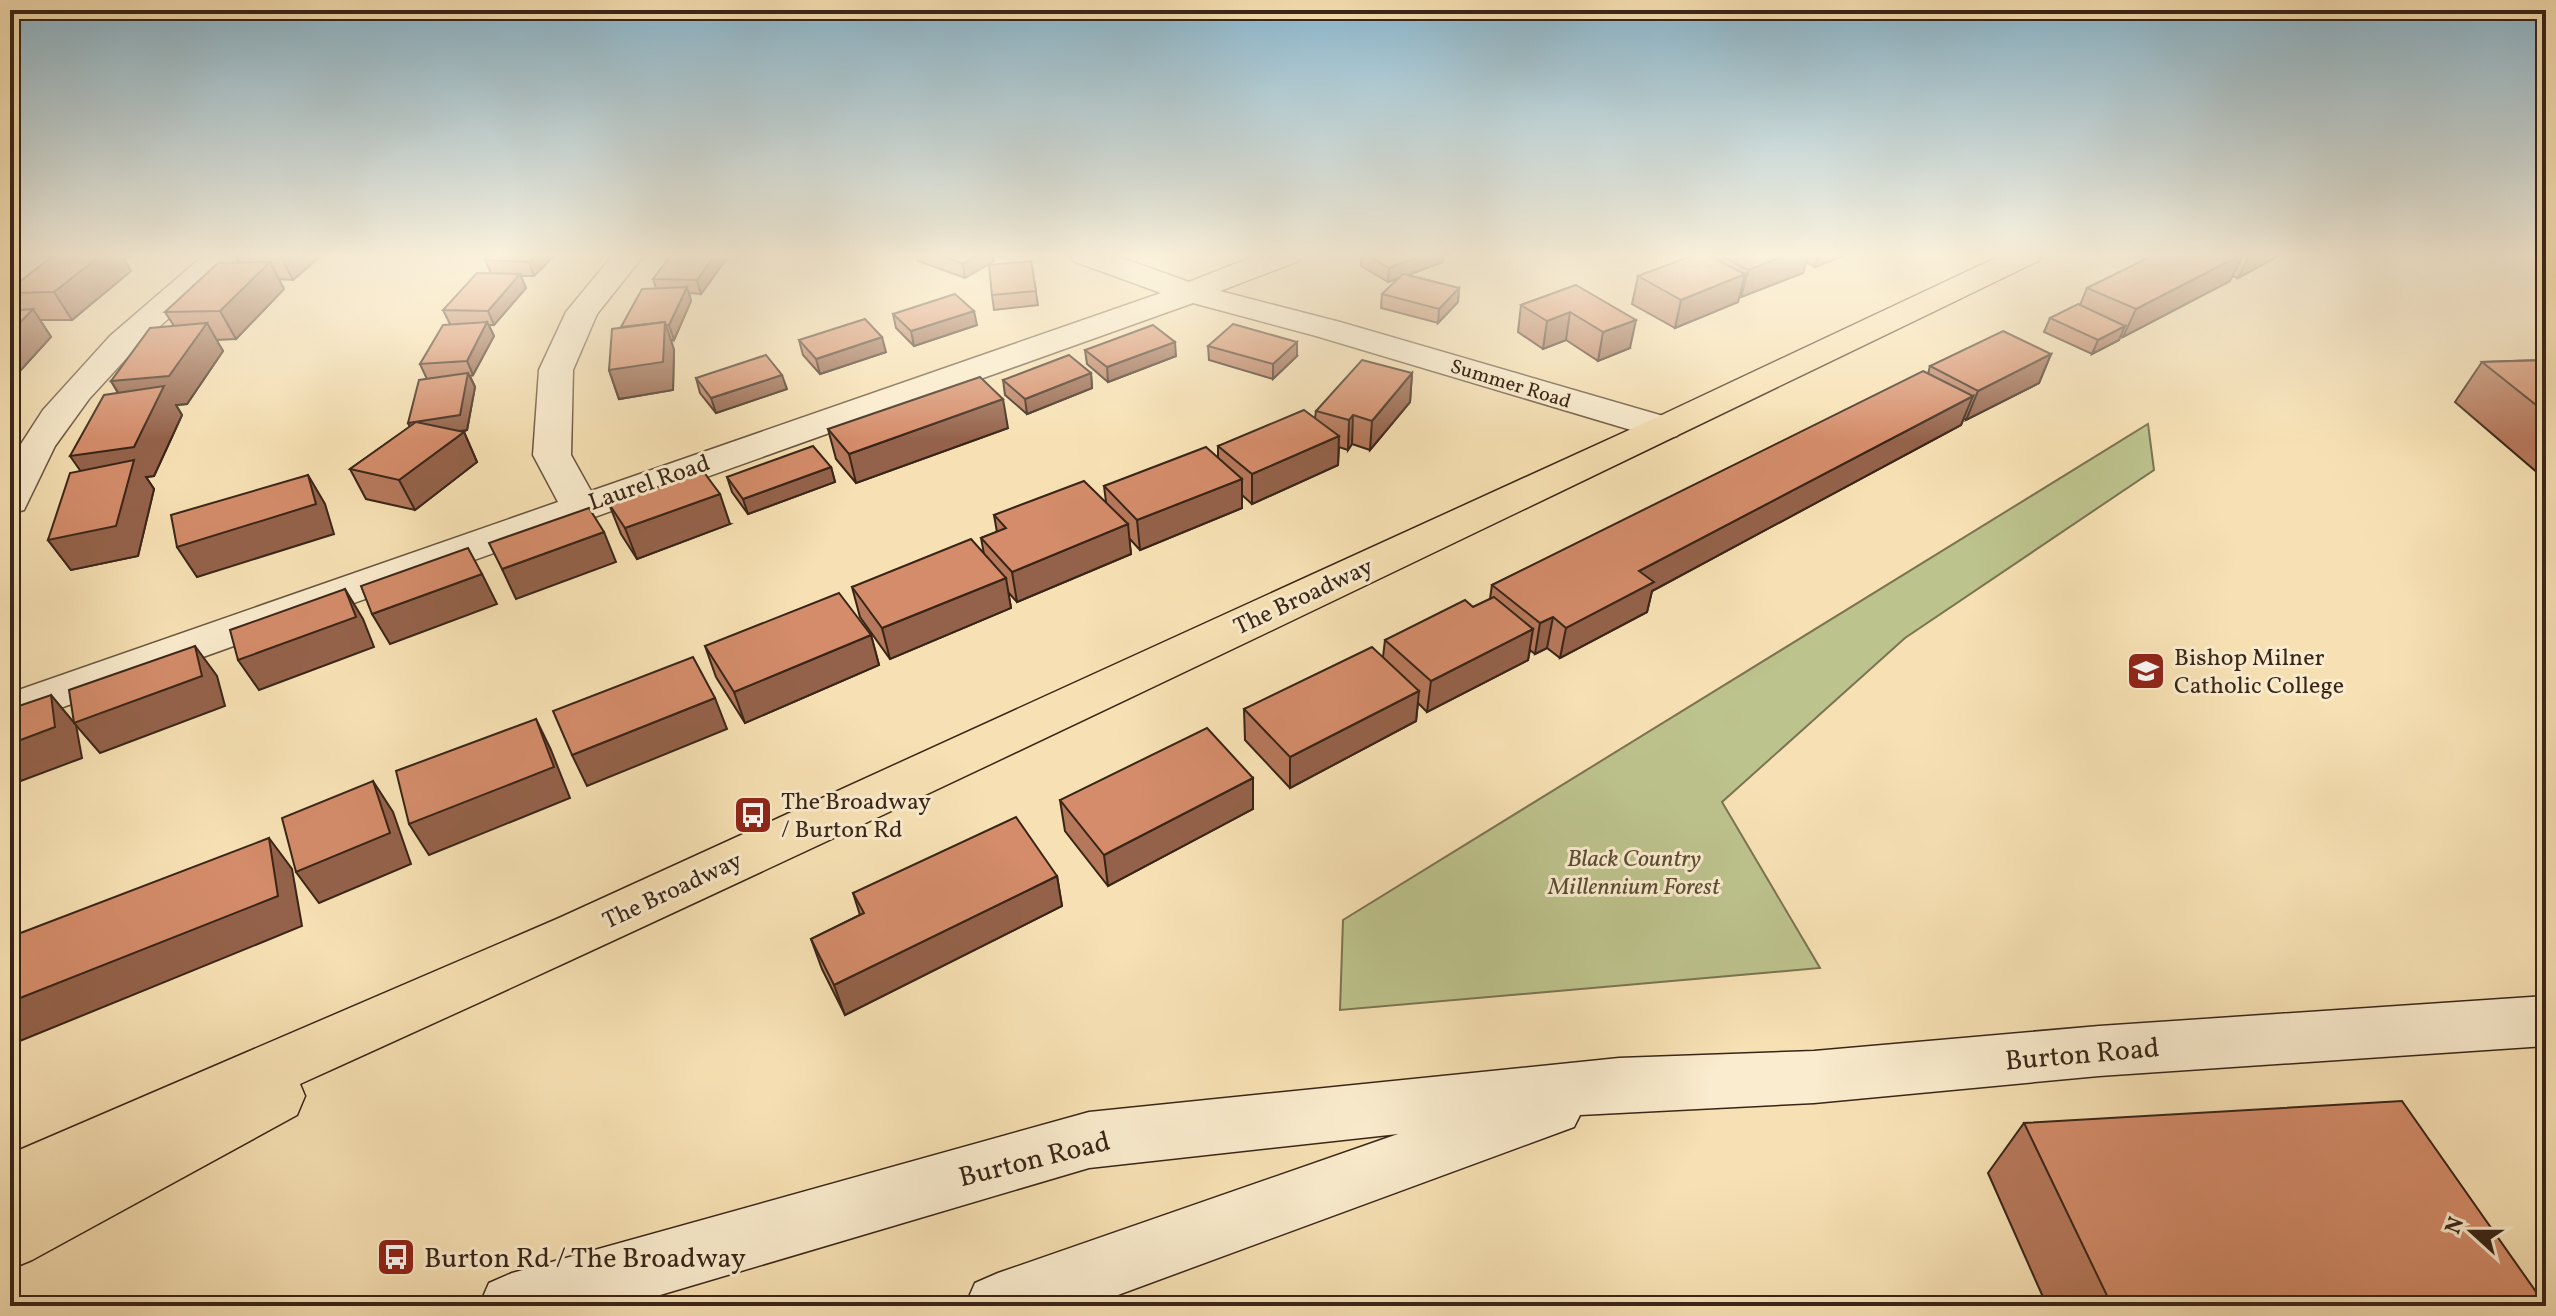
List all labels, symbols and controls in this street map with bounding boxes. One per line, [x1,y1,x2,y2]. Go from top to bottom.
street label: Summer Road [1447,353,1574,417]
street label: Laurel Road [584,447,715,521]
street label: The Broadway [1229,551,1379,645]
place label: Bishop Milner Catholic College [2174,642,2344,704]
school or university icon: Bishop Milner Catholic College [2125,650,2167,692]
place label: The Broadway / Burton Rd [781,786,931,848]
bus stop icon: The Broadway / Burton Rd [732,794,774,836]
park label: Black Country Millennium Forest [1547,843,1721,905]
street label: The Broadway [598,845,748,939]
street label: Burton Road [2003,1029,2161,1082]
street label: Burton Road [955,1123,1114,1198]
north arrow [2432,1192,2512,1272]
text: N [2438,1213,2473,1239]
bus stop icon: Burton Rd / The Broadway [375,1236,417,1278]
place label: Burton Rd / The Broadway [424,1240,746,1279]

